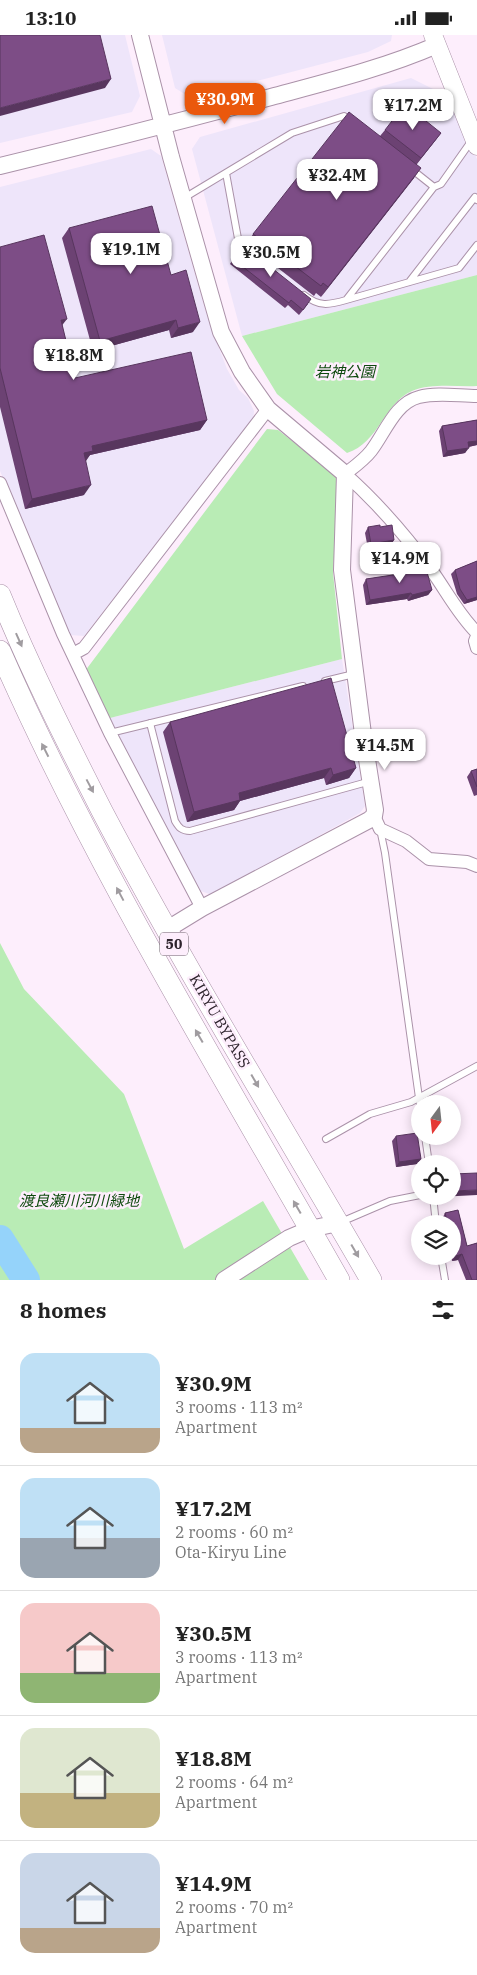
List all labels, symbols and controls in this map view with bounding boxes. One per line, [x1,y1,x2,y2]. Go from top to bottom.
text: 13:10 [25,6,76,30]
pin: ¥30.9M [184,83,266,125]
text: ¥30.9M [196,89,254,109]
pin: ¥17.2M [372,89,454,131]
text: ¥17.2M [384,95,442,115]
pin: ¥32.4M [296,159,378,201]
text: ¥32.4M [308,165,366,185]
pin: ¥19.1M [90,233,172,275]
pin: ¥30.5M [230,235,312,278]
text: ¥19.1M [102,239,160,259]
text: ¥30.5M [242,242,300,262]
pin: ¥18.8M [33,339,115,381]
text: ¥18.8M [45,345,103,365]
park label: 岩神公園 [315,362,377,381]
pin: ¥14.9M [359,541,441,584]
text: ¥14.9M [371,548,429,568]
one-way arrow [16,633,24,647]
pin: ¥14.5M [344,729,426,771]
text: ¥14.5M [356,735,414,755]
one-way arrow [41,742,49,757]
one-way arrow [85,780,94,793]
one-way arrow [116,887,124,901]
road number: 50 [160,933,188,956]
street label: KIRYU BYPASS [186,971,254,1071]
one-way arrow [195,1029,203,1043]
one-way arrow [250,1074,259,1087]
north arrow [411,1095,461,1145]
map controls [411,1095,461,1265]
button: locate [411,1155,461,1205]
park label: 渡良瀬川河川緑地 [19,1191,141,1210]
one-way arrow [293,1201,302,1214]
button: layers [411,1215,461,1265]
one-way arrow [350,1244,359,1258]
text: 8 homes [20,1296,106,1324]
icon: filters [429,1296,457,1324]
text: ¥30.9M [175,1369,252,1397]
icon: home [60,1373,120,1433]
text: 3 rooms · 113 m² [175,1397,303,1417]
text: Apartment [175,1417,257,1437]
text: ¥17.2M [175,1494,252,1522]
icon: home [60,1498,120,1558]
text: 2 rooms · 60 m² [175,1522,293,1542]
text: Ota-Kiryu Line [175,1542,287,1562]
text: ¥30.5M [175,1619,252,1647]
icon: home [60,1623,120,1683]
text: 3 rooms · 113 m² [175,1647,303,1667]
text: Apartment [175,1667,257,1687]
text: ¥18.8M [175,1744,252,1772]
icon: home [60,1748,120,1808]
text: 2 rooms · 64 m² [175,1772,293,1792]
text: Apartment [175,1792,257,1812]
text: ¥14.9M [175,1869,252,1897]
icon: home [60,1873,120,1933]
text: 2 rooms · 70 m² [175,1897,293,1917]
text: Apartment [175,1917,257,1937]

